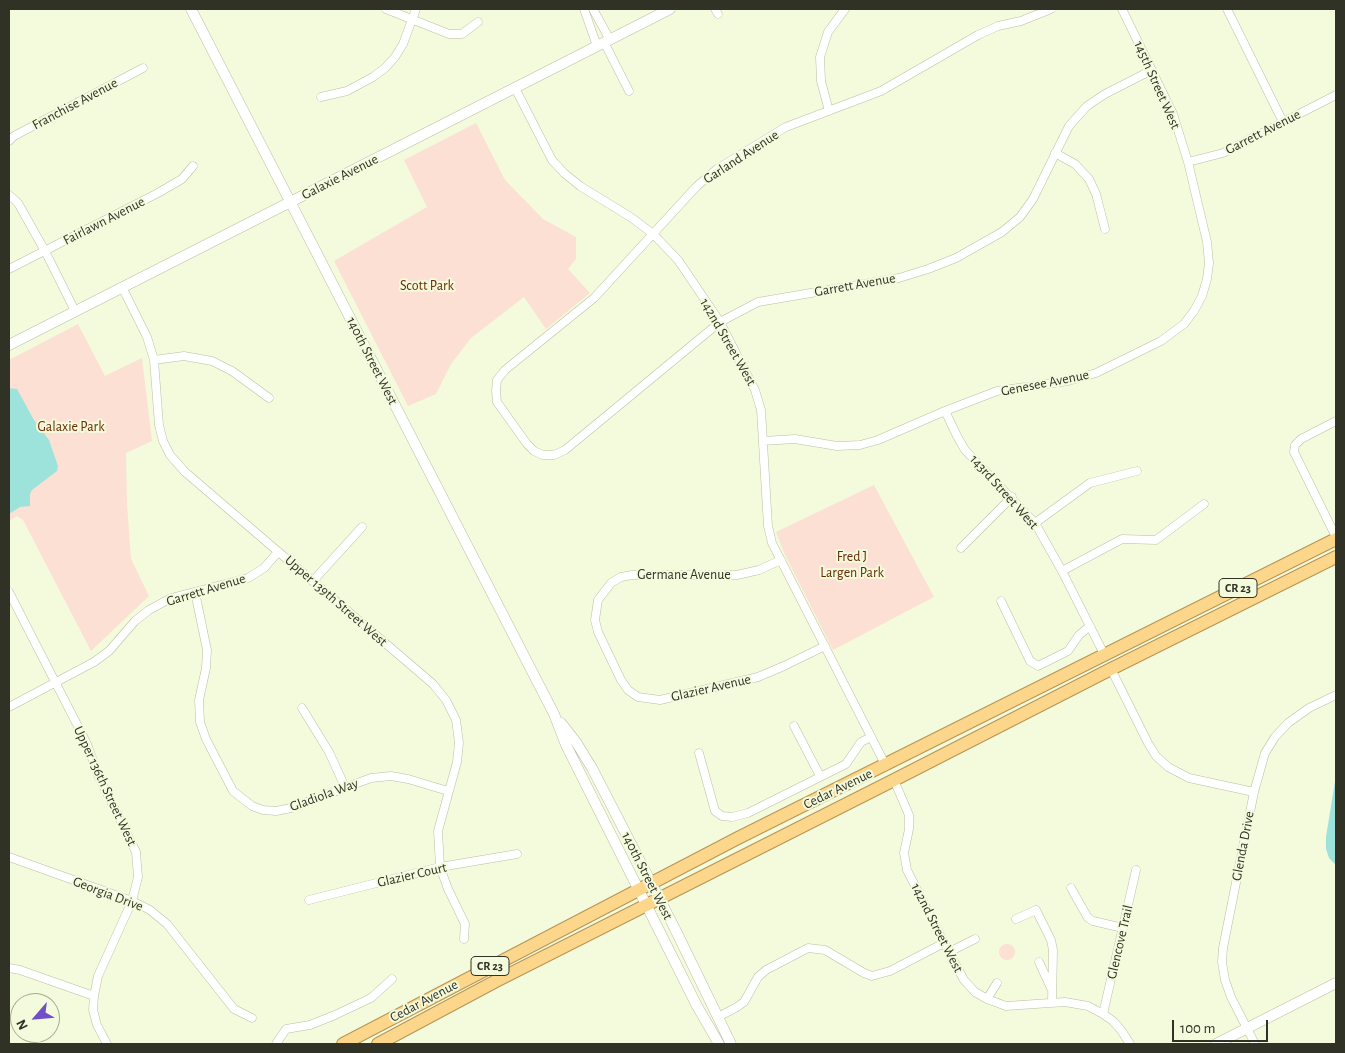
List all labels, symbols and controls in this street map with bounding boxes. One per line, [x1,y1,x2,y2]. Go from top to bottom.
street label: 145th Street West [1130,38,1184,132]
street label: Franchise Avenue [29,74,121,134]
street label: Garrett Avenue [1223,106,1303,158]
street label: Garland Avenue [700,126,782,188]
street label: Galaxie Avenue [299,151,381,203]
street label: Fairlawn Avenue [60,193,148,249]
street label: Garrett Avenue [813,270,897,300]
park label: Scott Park [400,278,454,294]
street label: 142nd Street West [696,295,760,389]
street label: 140th Street West [343,314,401,408]
street label: Genesee Avenue [999,366,1091,400]
park label: Galaxie Park [37,419,105,435]
street label: 143rd Street West [966,451,1042,533]
park label: Fred J Largen Park [820,549,884,582]
street label: Upper 139th Street West [281,552,391,650]
street label: Germane Avenue [637,567,731,583]
street label: Garrett Avenue [164,570,248,610]
road number: CR 23 [1219,578,1257,598]
street label: Glazier Avenue [669,671,753,705]
street label: Upper 136th Street West [70,723,140,849]
street label: Cedar Avenue [801,765,875,813]
street label: Gladiola Way [287,775,361,815]
street label: Glenda Drive [1228,810,1258,882]
street label: 140th Street West [618,829,676,923]
street label: Glazier Court [376,859,448,891]
street label: Georgia Drive [70,873,146,915]
street label: 142nd Street West [907,881,967,975]
street label: Glencove Trail [1103,903,1137,981]
road number: CR 23 [471,956,509,976]
street label: Cedar Avenue [387,976,461,1026]
north arrow [10,993,60,1043]
scale bar [1175,1010,1271,1042]
text: N [14,1017,31,1032]
text: 100 m [1180,1021,1215,1036]

